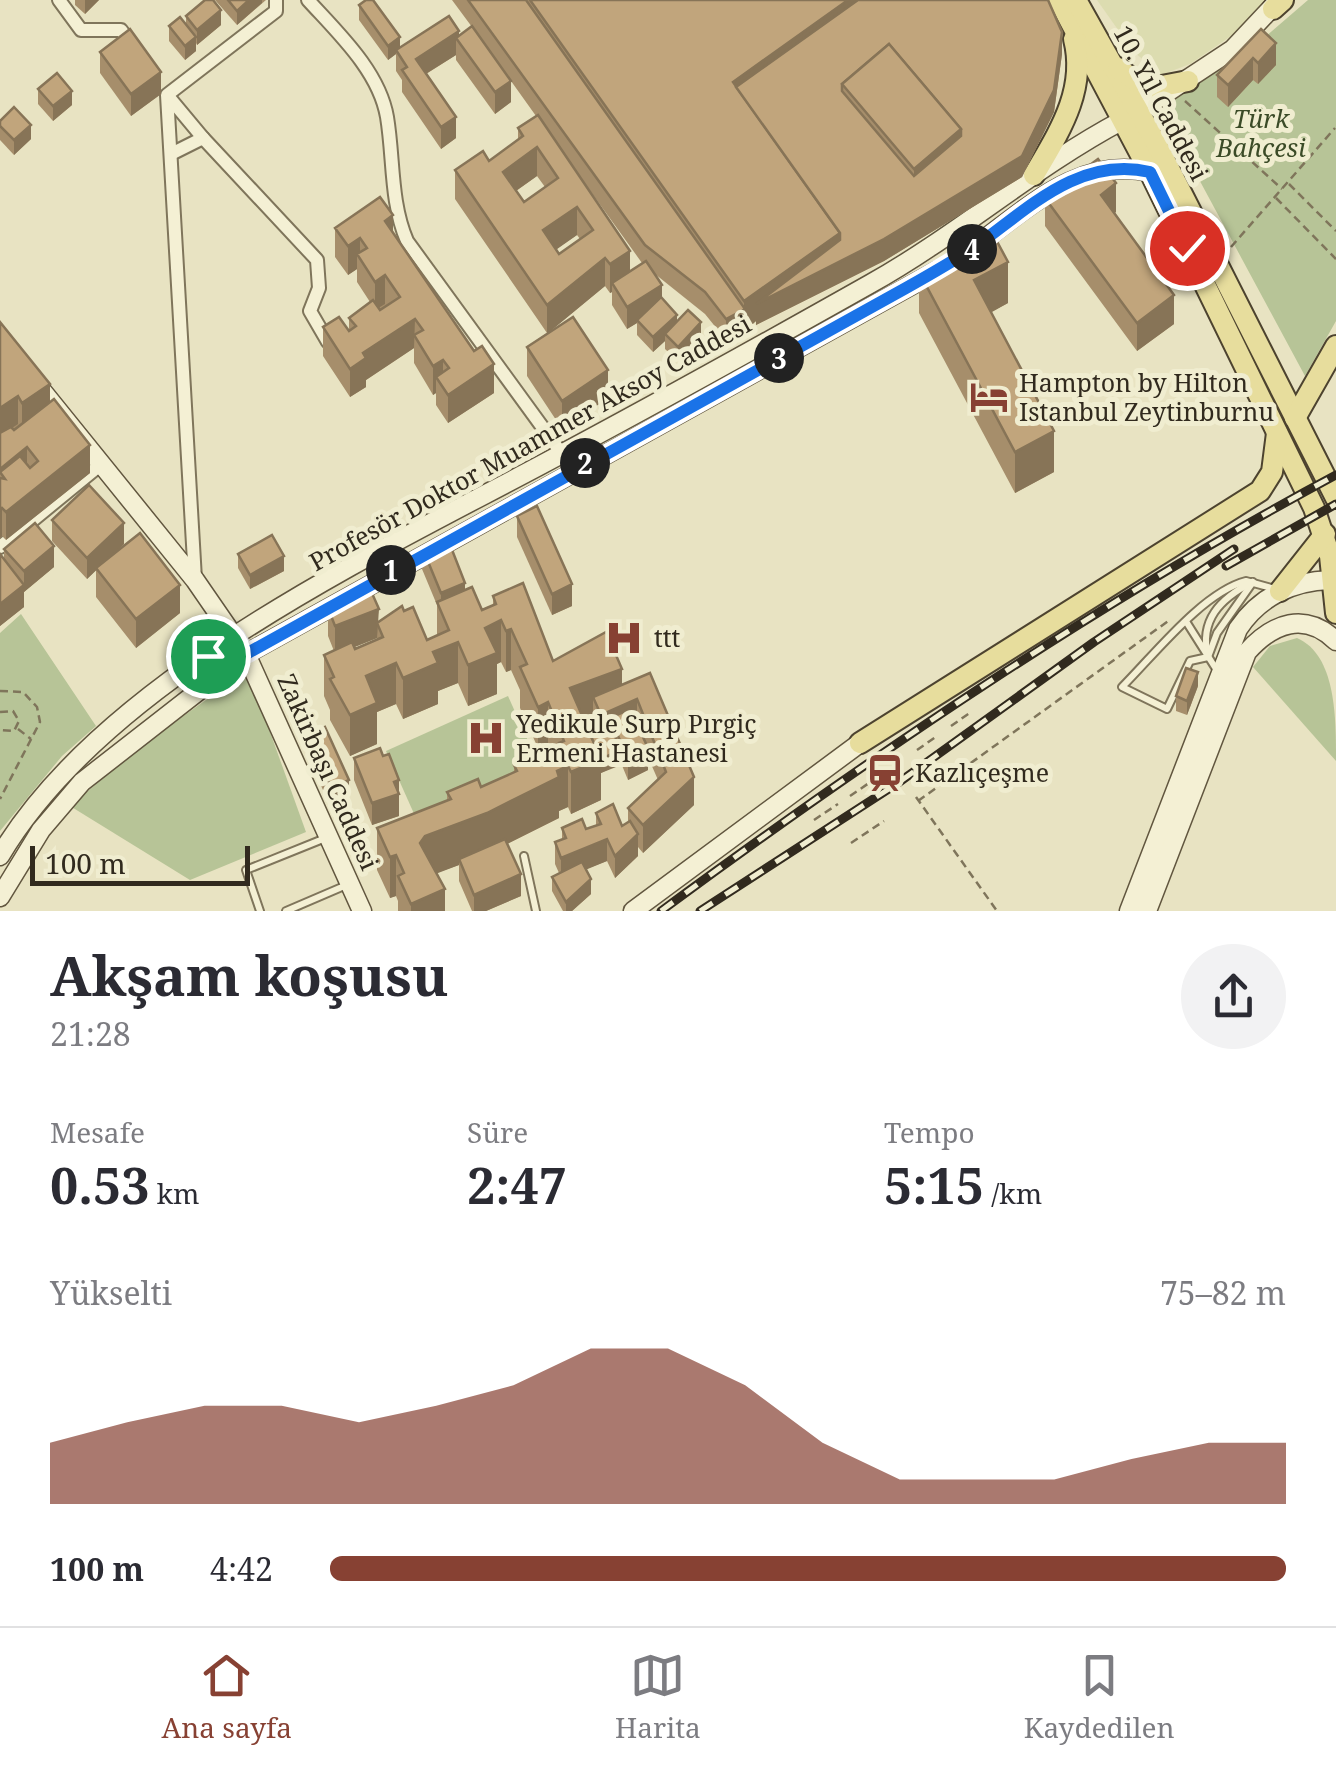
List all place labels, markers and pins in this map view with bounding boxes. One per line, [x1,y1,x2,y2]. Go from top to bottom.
pin [1145,206,1230,291]
pin: 4 [947,224,997,274]
pin: 3 [754,333,804,383]
place label: Hampton by Hilton Istanbul Zeytinburnu [1019,365,1274,428]
hotel icon: Hampton by Hilton Istanbul Zeytinburnu [968,376,1010,418]
pin: 2 [560,438,610,488]
pin: 1 [366,545,416,595]
pin [166,614,251,699]
hospital icon: ttt [603,617,645,659]
place label: ttt [654,620,681,654]
place label: Yedikule Surp Pırgiç Ermeni Hastanesi [515,706,756,769]
hospital icon: Yedikule Surp Pırgiç Ermeni Hastanesi [465,717,507,759]
station icon: Kazlıçeşme [864,752,906,794]
place label: Kazlıçeşme [915,755,1049,789]

